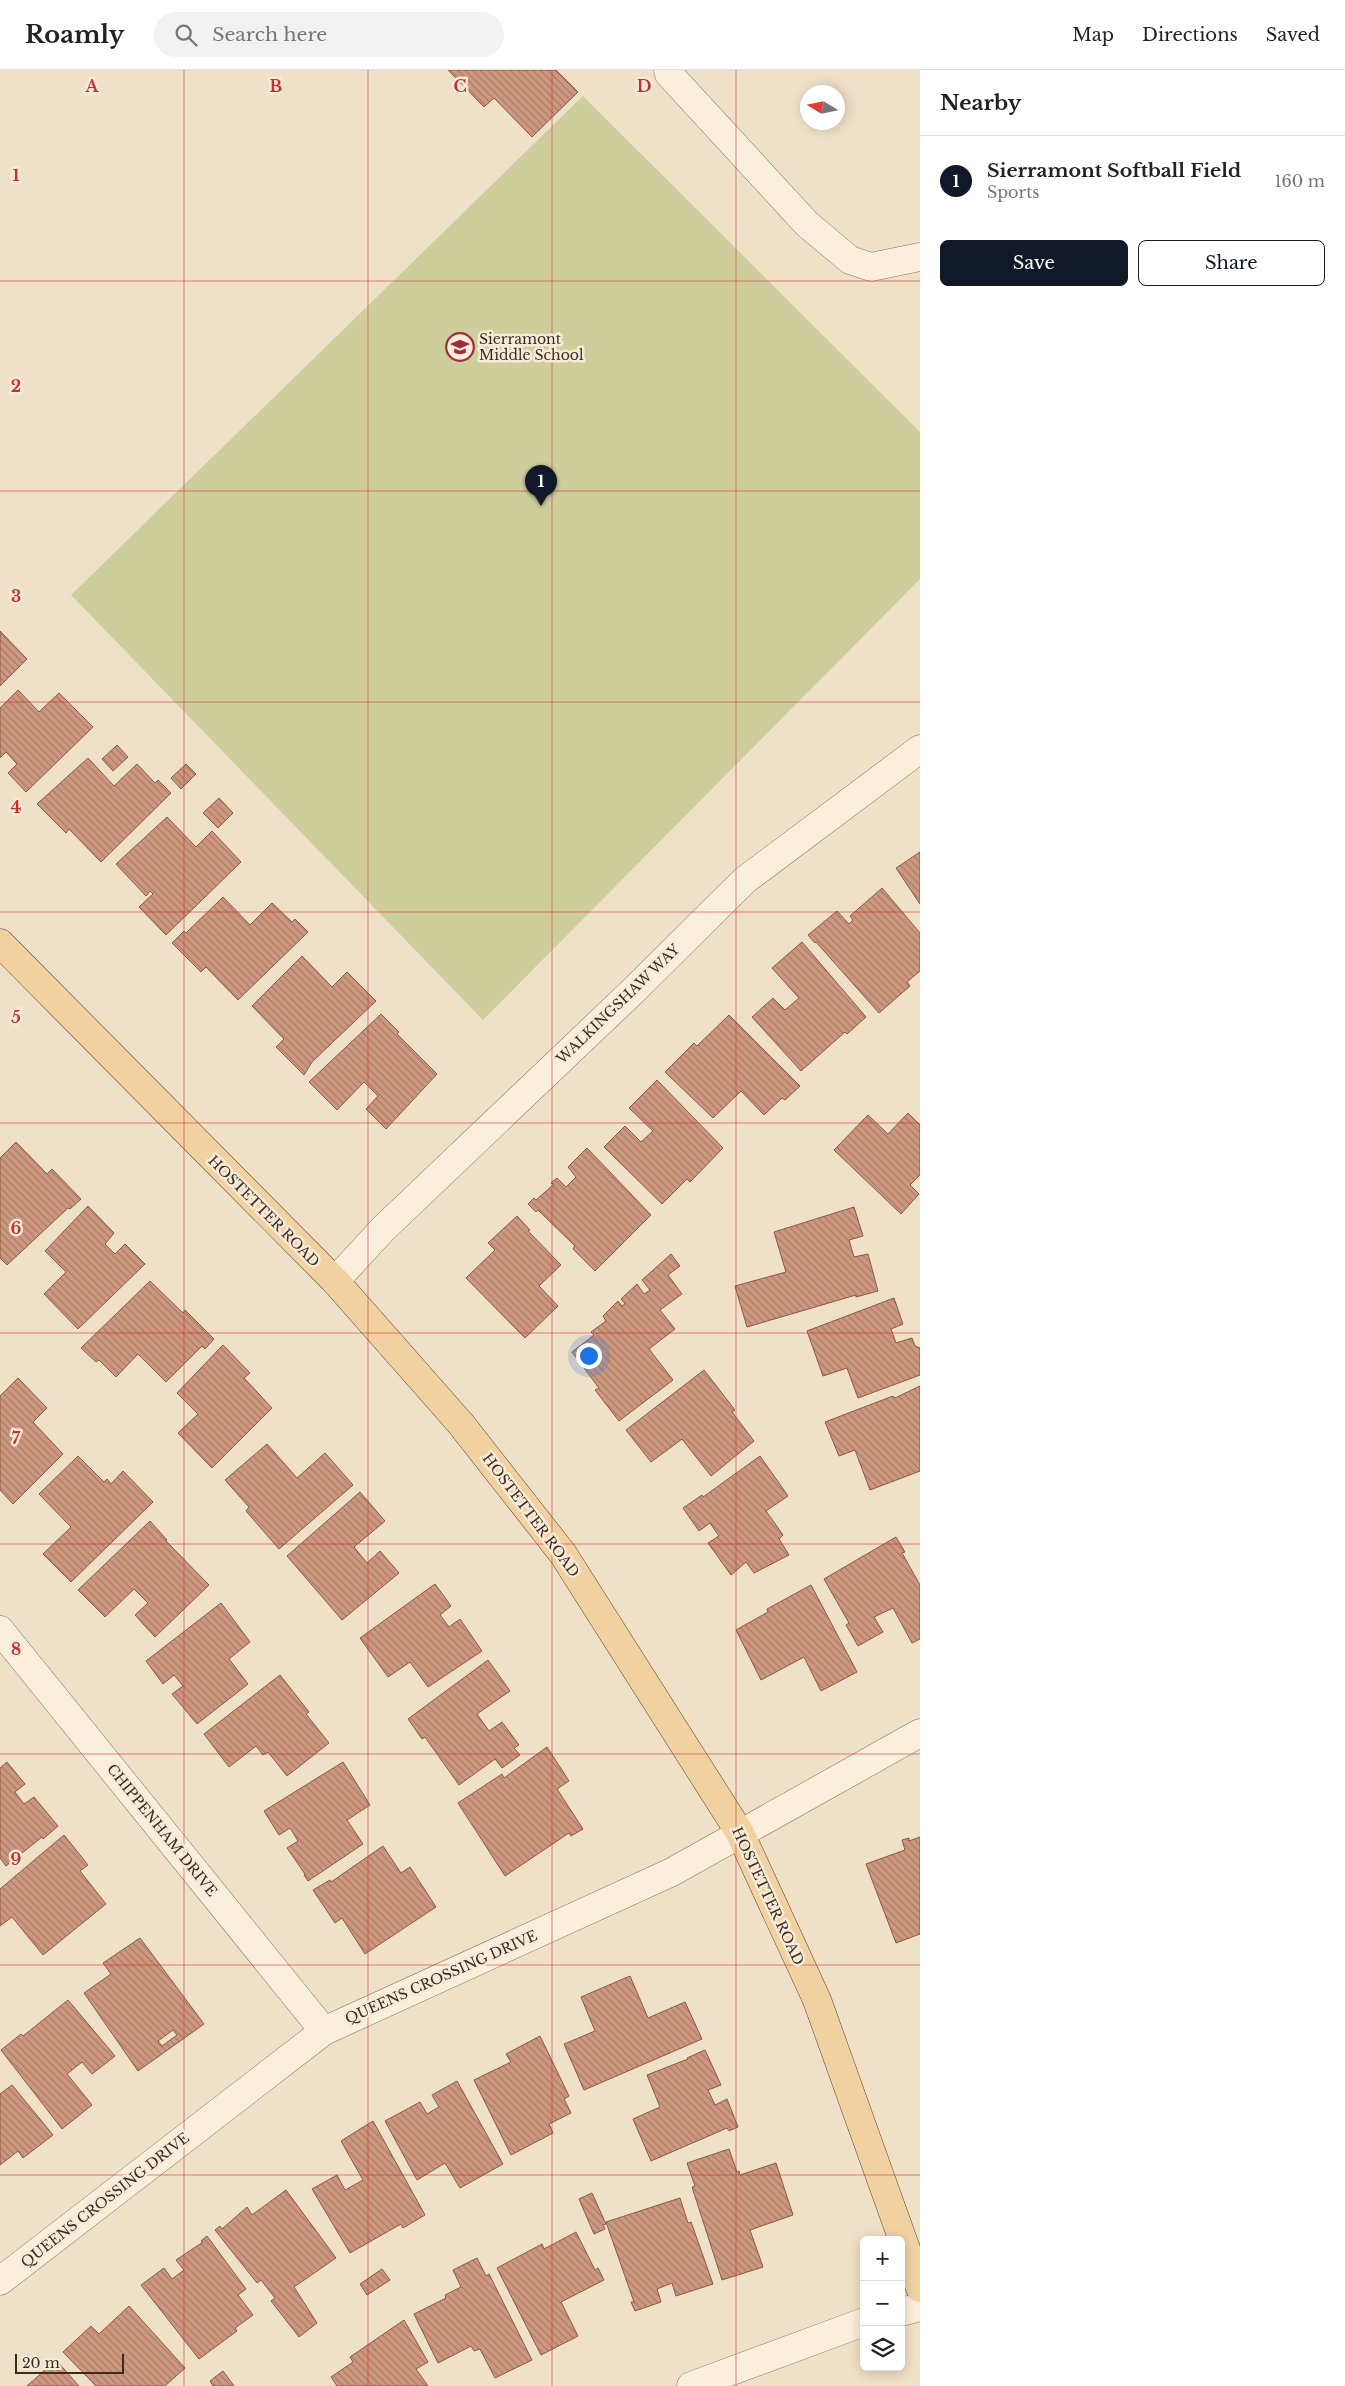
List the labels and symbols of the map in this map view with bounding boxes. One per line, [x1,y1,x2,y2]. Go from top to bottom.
text: A [85,76,100,96]
text: B [270,76,283,96]
text: C [453,76,467,96]
text: D [637,76,651,96]
north arrow [800,85,845,130]
text: 1 [13,165,20,185]
place label: Sierramont Middle School [479,330,584,364]
school or university icon: Sierramont Middle School [445,332,475,362]
text: 2 [11,376,21,396]
pin: 1 [525,465,557,506]
text: 3 [11,586,21,606]
text: 4 [11,797,21,817]
street label: WALKINGSHAW WAY [552,940,684,1068]
text: 5 [11,1007,21,1027]
street label: HOSTETTER ROAD [204,1151,324,1271]
text: 6 [11,1218,22,1238]
your location [576,1343,602,1369]
text: 7 [12,1428,21,1448]
street label: HOSTETTER ROAD [479,1450,583,1580]
text: 8 [11,1639,21,1659]
street label: CHIPPENHAM DRIVE [103,1760,221,1900]
street label: HOSTETTER ROAD [728,1824,808,1968]
text: 9 [11,1849,22,1869]
street label: QUEENS CROSSING DRIVE [342,1926,540,2028]
street label: QUEENS CROSSING DRIVE [17,2129,193,2271]
scale bar [15,2351,124,2374]

